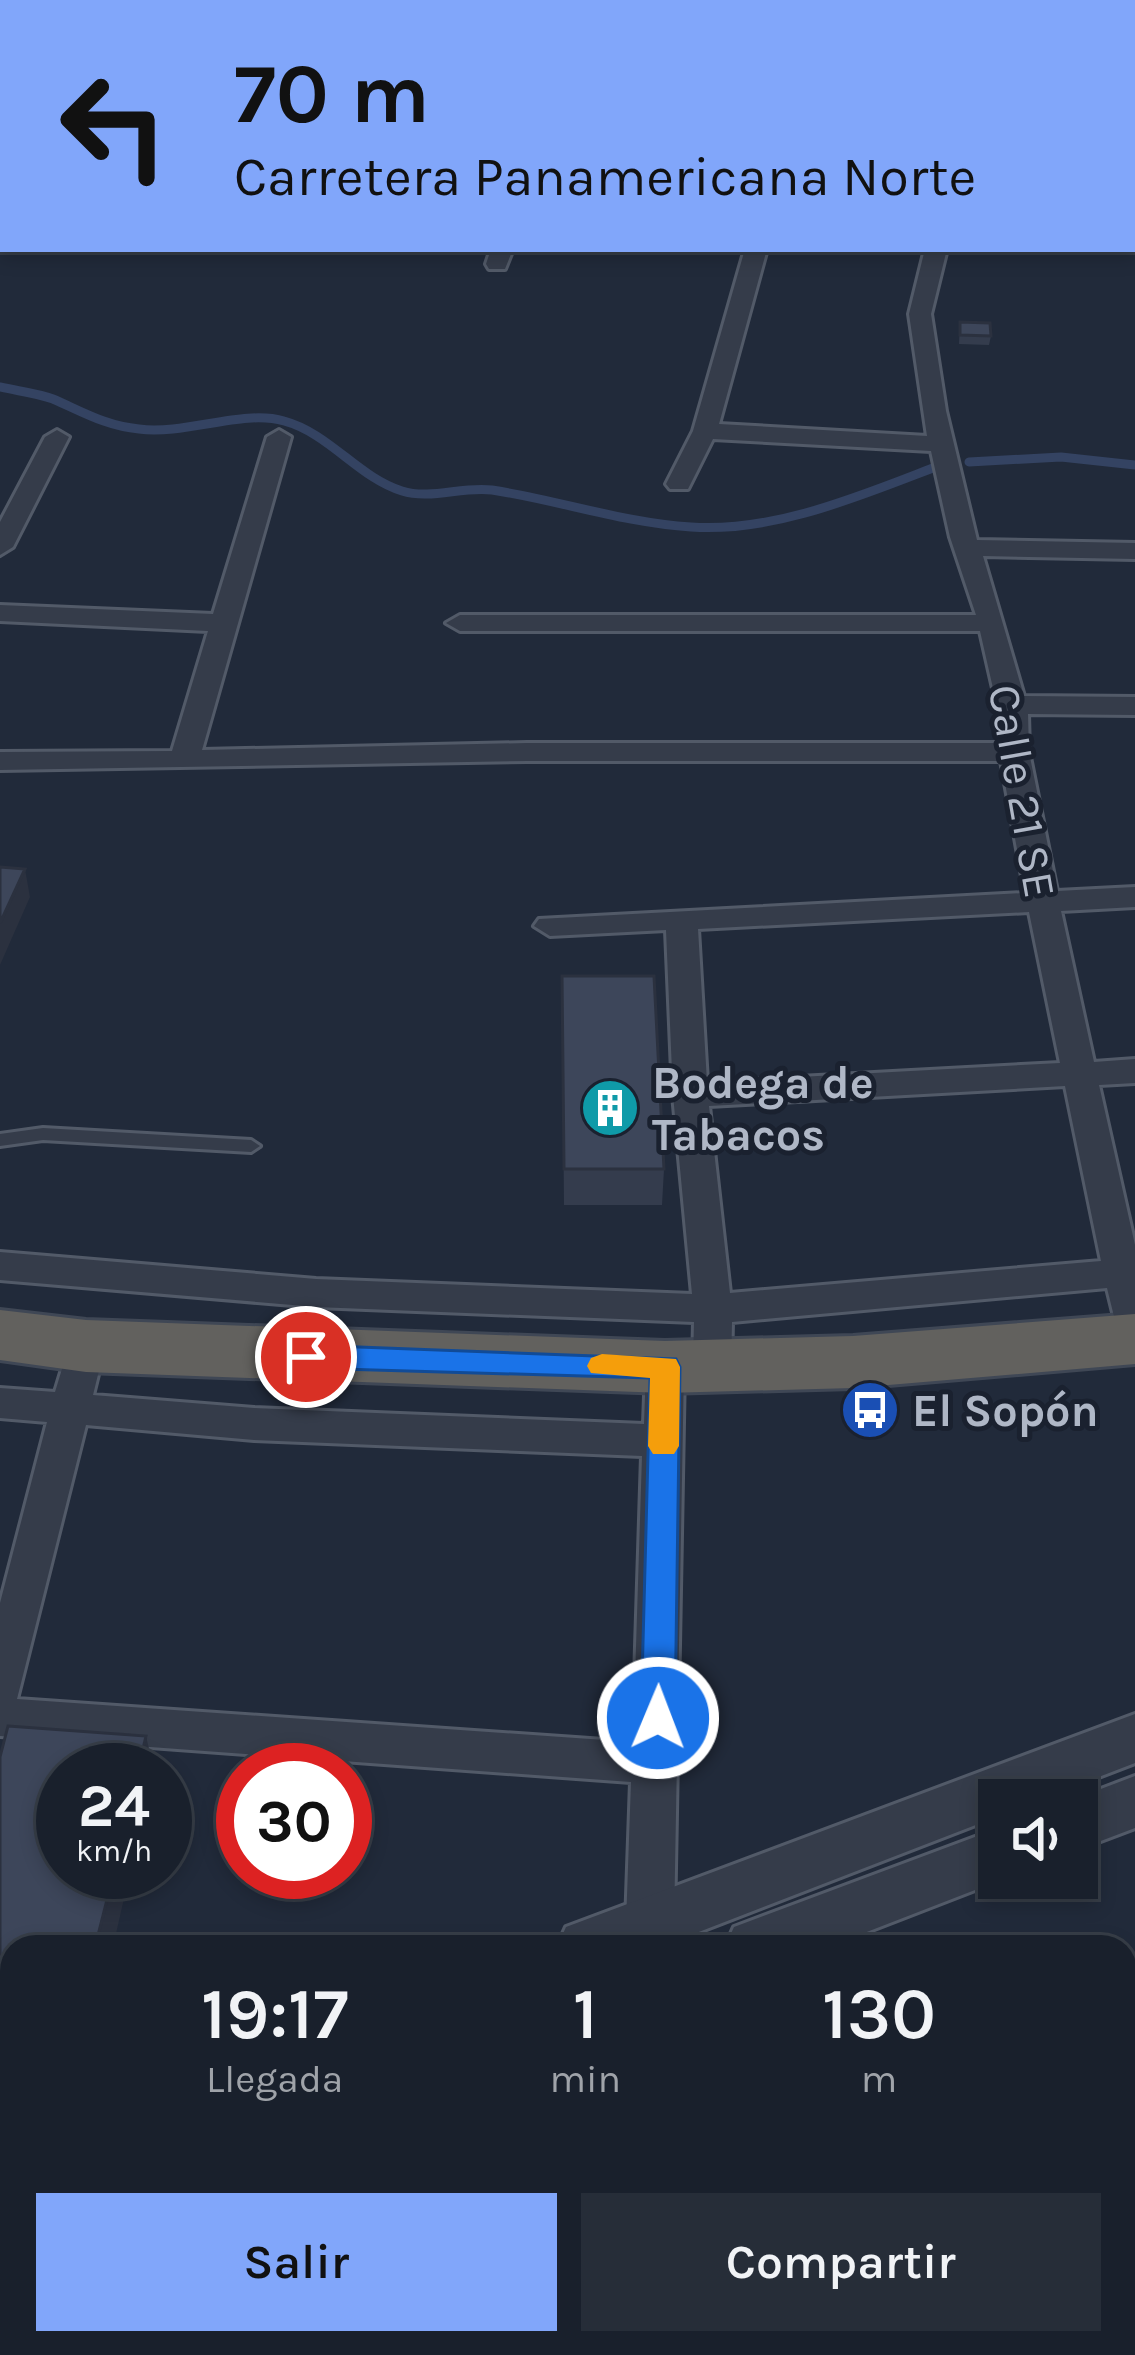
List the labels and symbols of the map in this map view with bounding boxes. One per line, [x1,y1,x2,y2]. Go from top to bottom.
street label: Calle 21 SE [978,681,1066,902]
place label: Bodega de Tabacos [652,1057,874,1161]
building icon: Bodega de Tabacos [579,1077,641,1139]
pin [255,1306,357,1408]
bus stop icon: El Sopón [839,1379,901,1441]
place label: El Sopón [912,1385,1099,1437]
position arrow [595,1655,721,1781]
speed limit sign: 30 [216,1743,372,1899]

